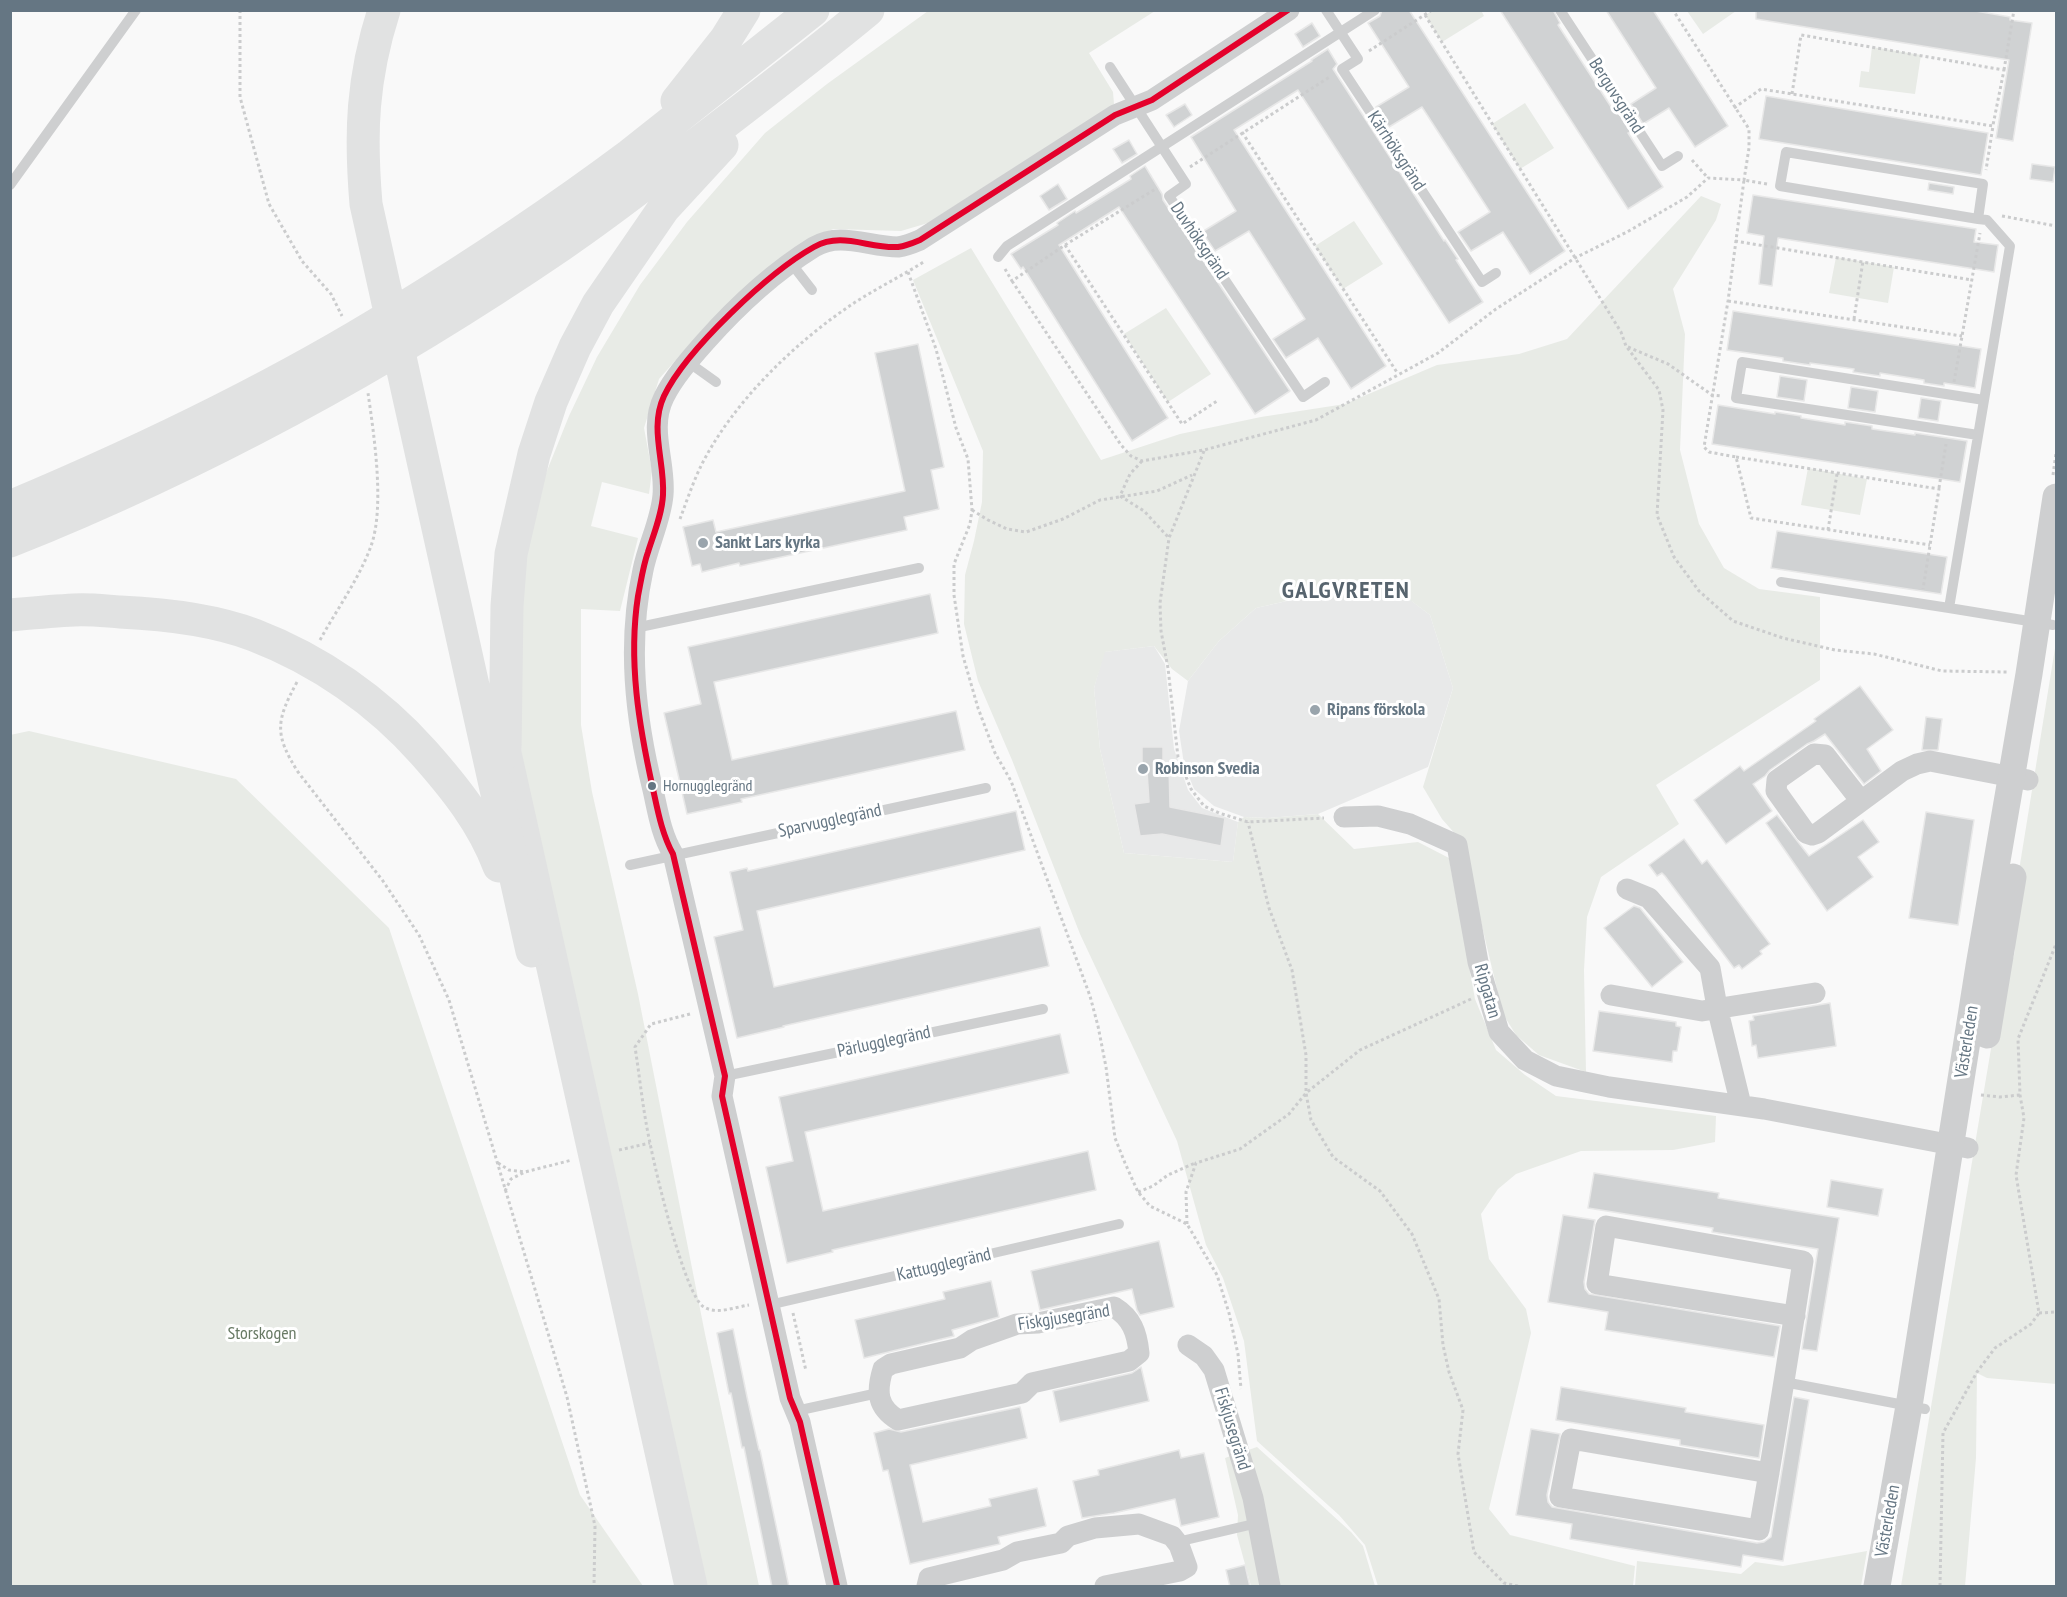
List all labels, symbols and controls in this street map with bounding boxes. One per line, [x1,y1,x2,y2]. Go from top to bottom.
street label: Berguvsgränd [1584,54,1648,138]
street label: Kärrhöksgränd [1362,107,1430,195]
street label: Duvhöksgränd [1165,198,1233,284]
place label: Sankt Lars kyrka [715,532,820,554]
marker: Sankt Lars kyrka [696,536,710,550]
district label: GALGVRETEN [1282,577,1410,605]
place label: Ripans förskola [1327,699,1425,721]
marker: Ripans förskola [1308,703,1322,717]
place label: Robinson Svedia [1155,758,1260,780]
marker: Robinson Svedia [1136,762,1150,776]
place label: Hornugglegränd [663,776,753,796]
marker: Hornugglegränd [646,780,658,792]
street label: Sparvugglegränd [776,800,884,842]
street label: Ripgatan [1469,961,1505,1021]
street label: Västerleden [1951,1004,1983,1080]
street label: Pärlugglegränd [835,1022,933,1062]
street label: Kattugglegränd [895,1244,993,1286]
street label: Fiskgjusegränd [1017,1300,1111,1336]
park label: Storskogen [228,1323,296,1345]
street label: Fiskjusegränd [1209,1385,1255,1473]
street label: Västerleden [1871,1483,1905,1559]

